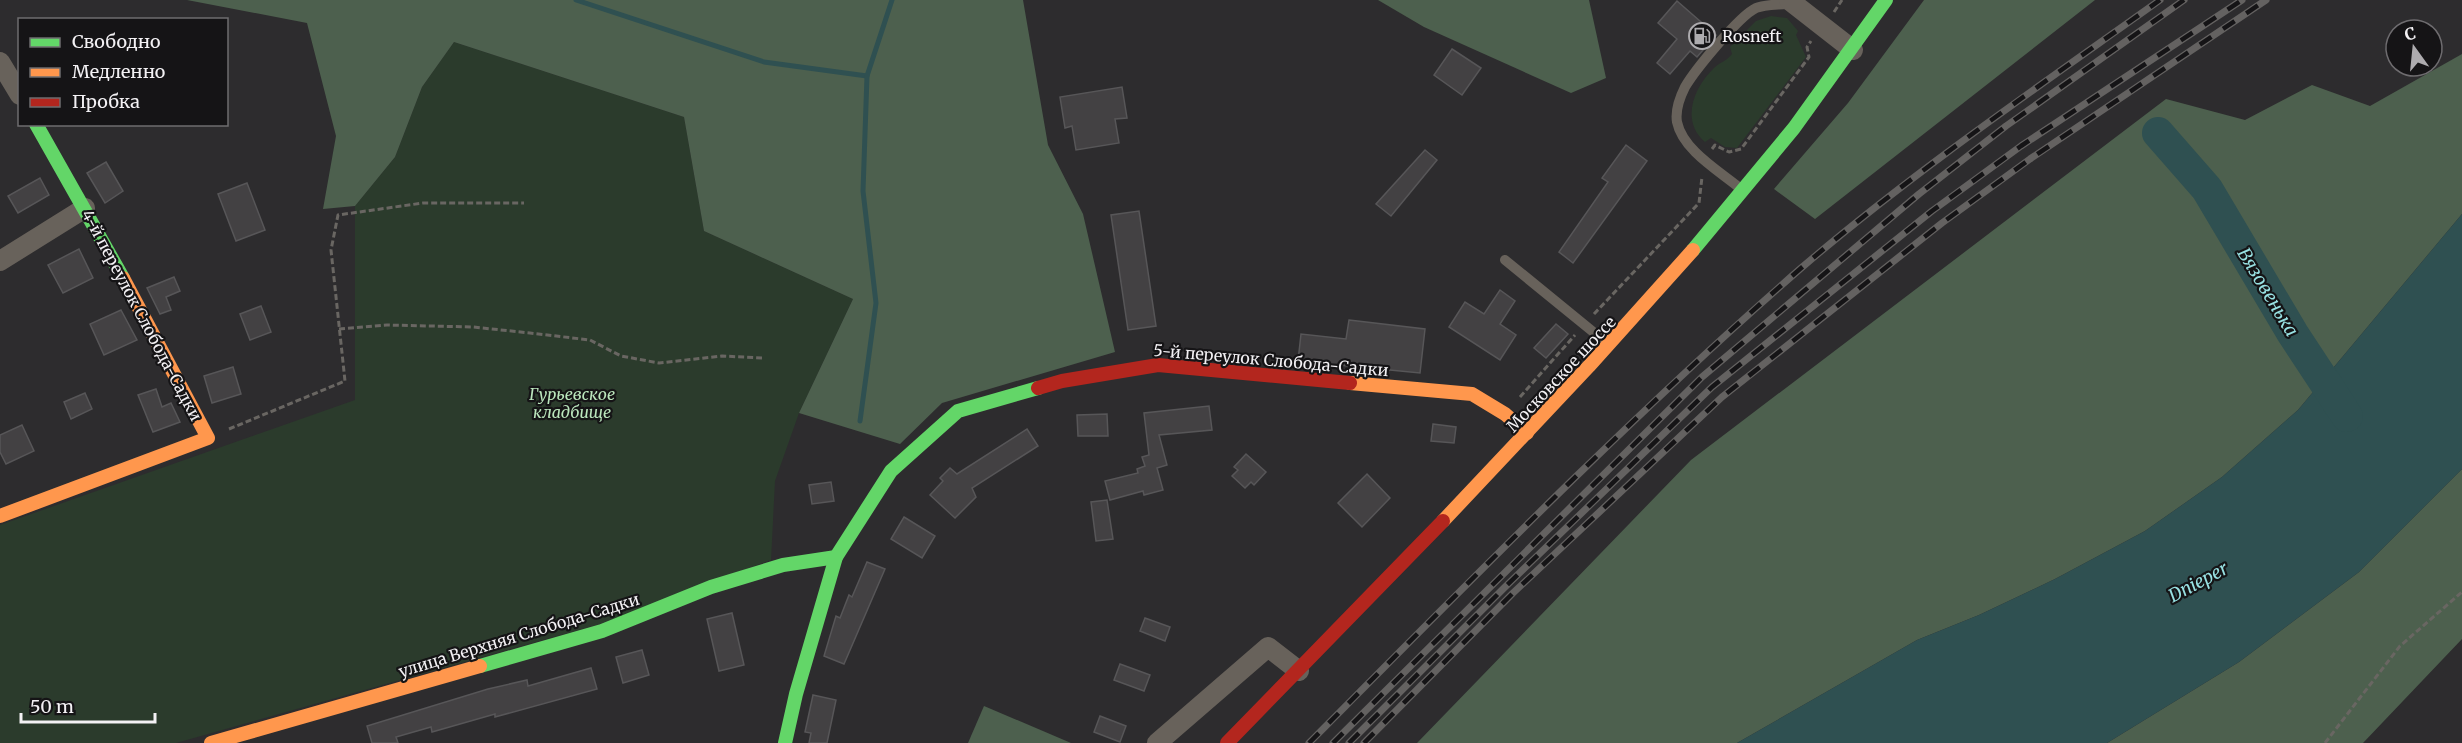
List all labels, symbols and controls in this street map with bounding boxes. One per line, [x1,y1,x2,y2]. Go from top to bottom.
legend [18,18,228,126]
north arrow [2384,18,2444,78]
fuel station icon: Rosneft [1687,21,1717,51]
text: С [2402,22,2418,45]
place label: Rosneft [1722,26,1782,46]
text: Свободно [72,30,160,53]
text: Медленно [72,60,165,83]
text: Пробка [72,90,140,113]
street label: 4-й переулок Слобода-Садки [78,206,206,424]
water label: Вязовенька [2233,243,2303,341]
street label: Московское шоссе [1502,312,1620,436]
street label: 5-й переулок Слобода-Садки [1153,340,1389,380]
park label: Гурьевское кладбище [529,384,615,422]
water label: Dnieper [2163,556,2232,608]
street label: улица Верхняя Слобода-Садки [396,589,642,681]
scale bar [21,686,154,724]
text: 50 m [30,695,74,718]

